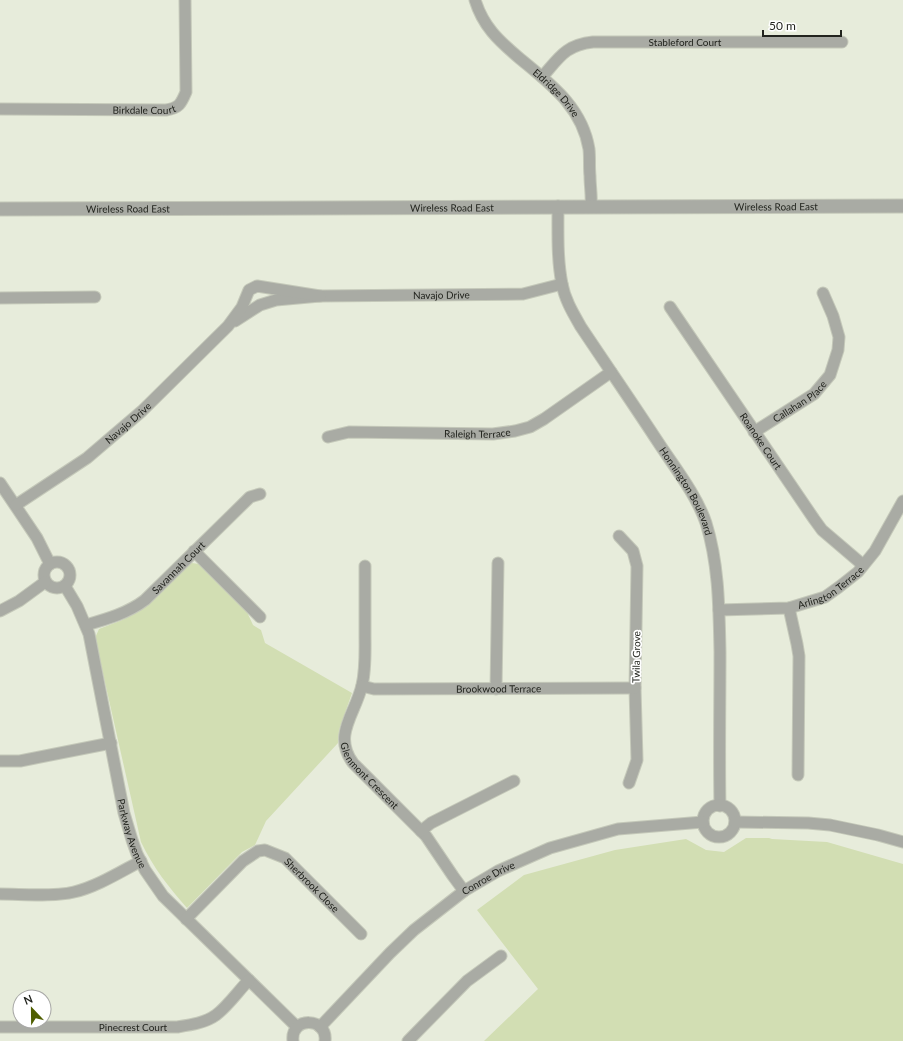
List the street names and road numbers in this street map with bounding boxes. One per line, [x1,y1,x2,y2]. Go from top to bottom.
street label: Stableford Court [649,36,722,48]
street label: Eldridge Drive [531,66,582,119]
street label: Birkdale Court [112,102,178,116]
street label: Wireless Road East [734,200,818,213]
street label: Wireless Road East [410,201,494,214]
street label: Wireless Road East [86,202,170,215]
street label: Navajo Drive [413,289,470,301]
street label: Callahan Place [770,378,829,425]
street label: Navajo Drive [102,400,153,446]
street label: Roanoke Court [738,411,785,472]
street label: Raleigh Terrace [444,426,511,440]
street label: Honnington Boulevard [657,445,715,536]
street label: Savannah Court [149,538,208,596]
street label: Arlington Terrace [796,564,866,611]
street label: Twila Grove [630,631,642,683]
street label: Brookwood Terrace [456,682,541,695]
street label: Glenmont Crescent [339,741,402,812]
street label: Parkway Avenue [115,798,149,870]
street label: Sherbrook Close [282,855,342,915]
street label: Conroe Drive [459,858,516,897]
street label: Pinecrest Court [99,1021,168,1033]

